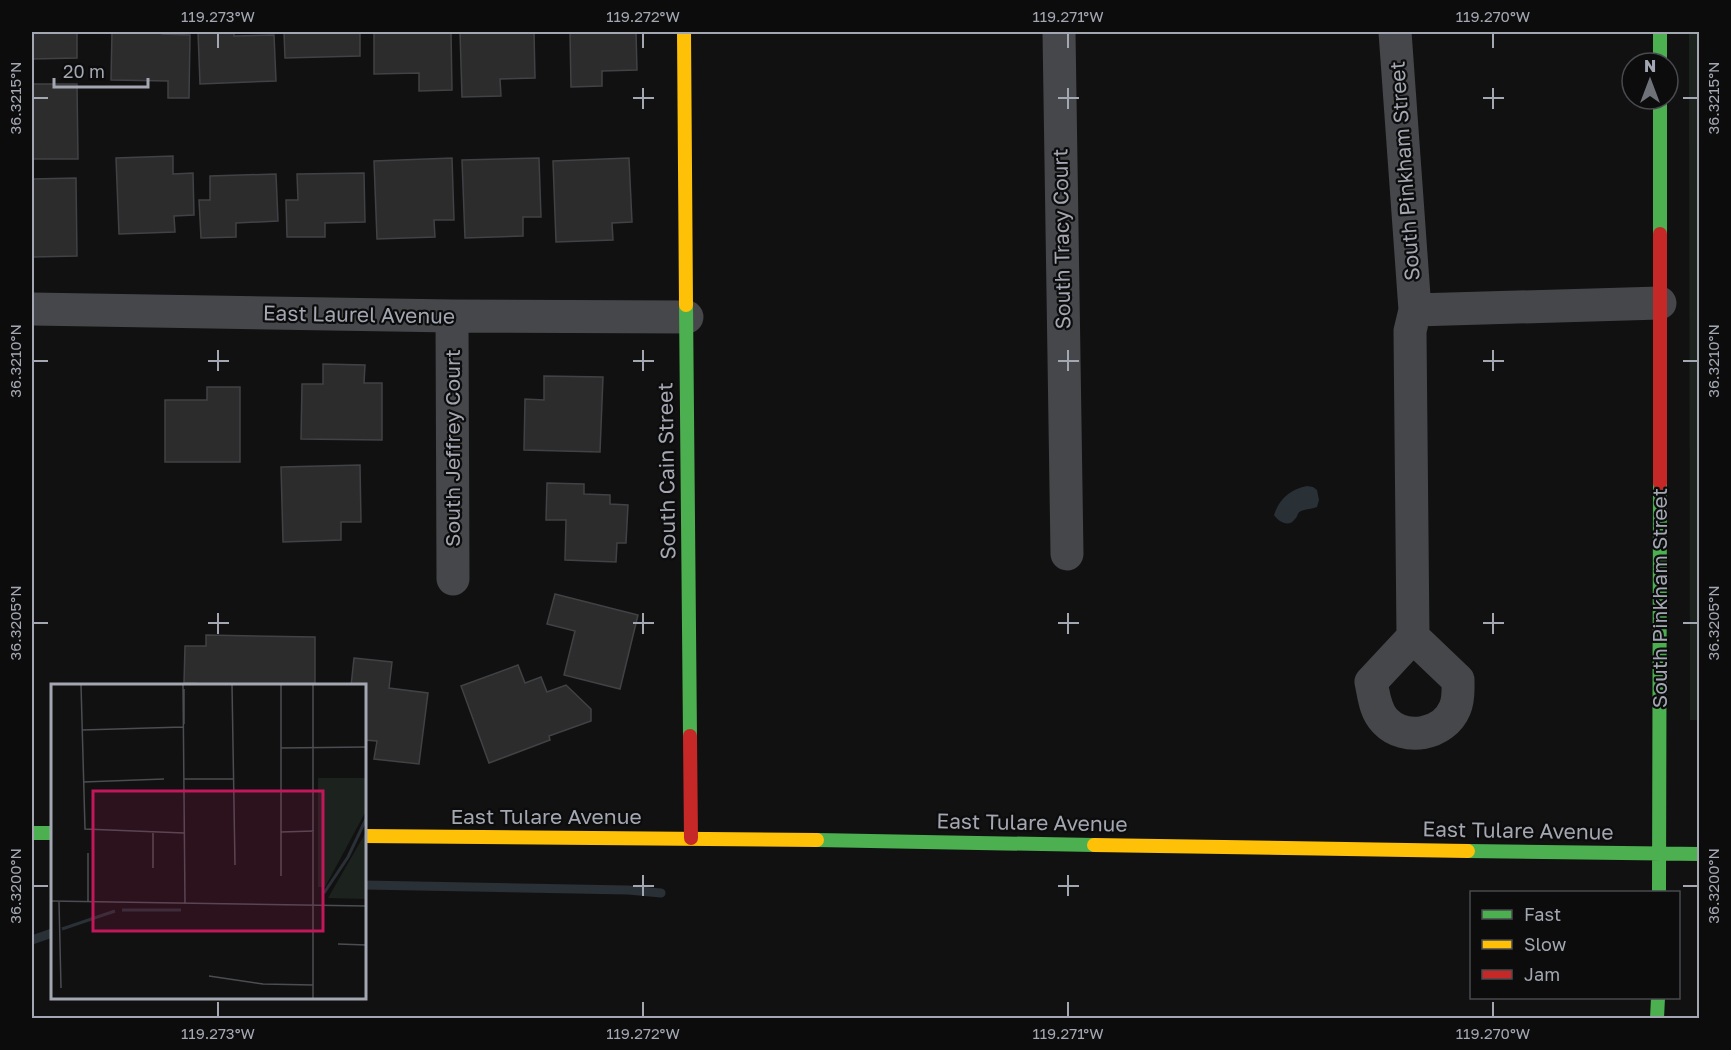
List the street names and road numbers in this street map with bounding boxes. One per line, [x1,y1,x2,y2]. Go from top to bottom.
street label: South Pinkham Street [1383,60,1425,282]
street label: South Tracy Court [1046,148,1076,330]
street label: East Laurel Avenue [263,299,455,329]
street label: South Jeffrey Court [439,349,465,547]
street label: South Cain Street [651,382,681,560]
street label: South Pinkham Street [1646,488,1672,708]
street label: East Tulare Avenue [450,803,642,829]
street label: East Tulare Avenue [936,807,1128,837]
street label: East Tulare Avenue [1422,815,1614,845]

